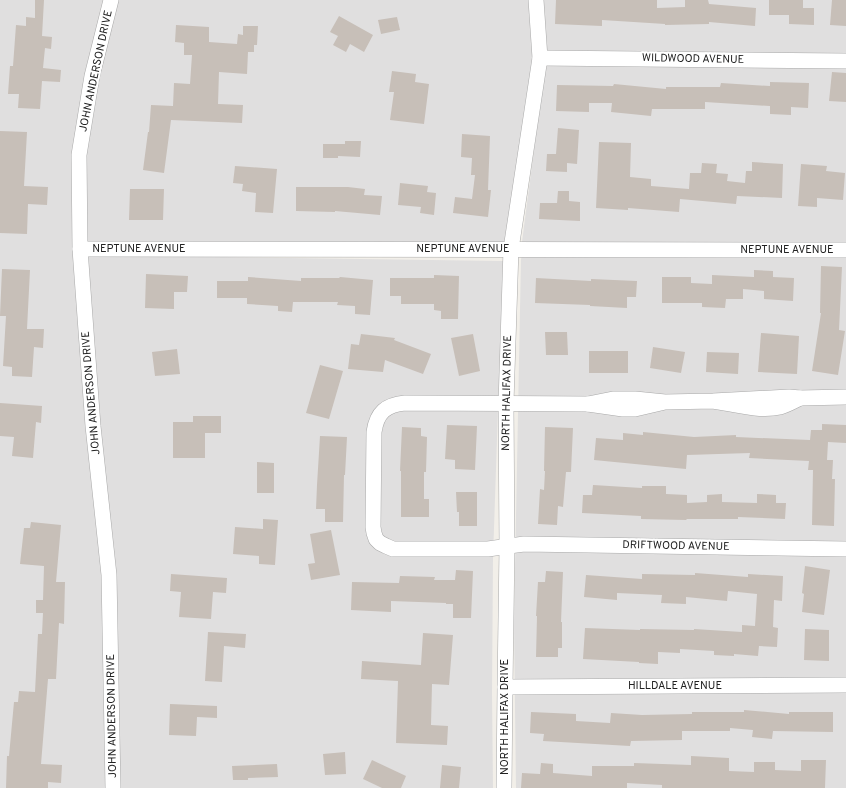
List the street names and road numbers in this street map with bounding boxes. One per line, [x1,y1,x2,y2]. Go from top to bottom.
street label: JOHN ANDERSON DRIVE [76,9,116,133]
street label: WILDWOOD AVENUE [642,51,744,67]
street label: NEPTUNE AVENUE [92,242,186,256]
street label: NEPTUNE AVENUE [416,242,510,256]
street label: NEPTUNE AVENUE [740,243,834,257]
street label: JOHN ANDERSON DRIVE [79,331,103,455]
street label: NORTH HALIFAX DRIVE [499,335,515,451]
street label: DRIFTWOOD AVENUE [622,538,730,554]
street label: JOHN ANDERSON DRIVE [104,654,120,778]
street label: NORTH HALIFAX DRIVE [498,659,512,775]
street label: HILLDALE AVENUE [628,679,722,693]

